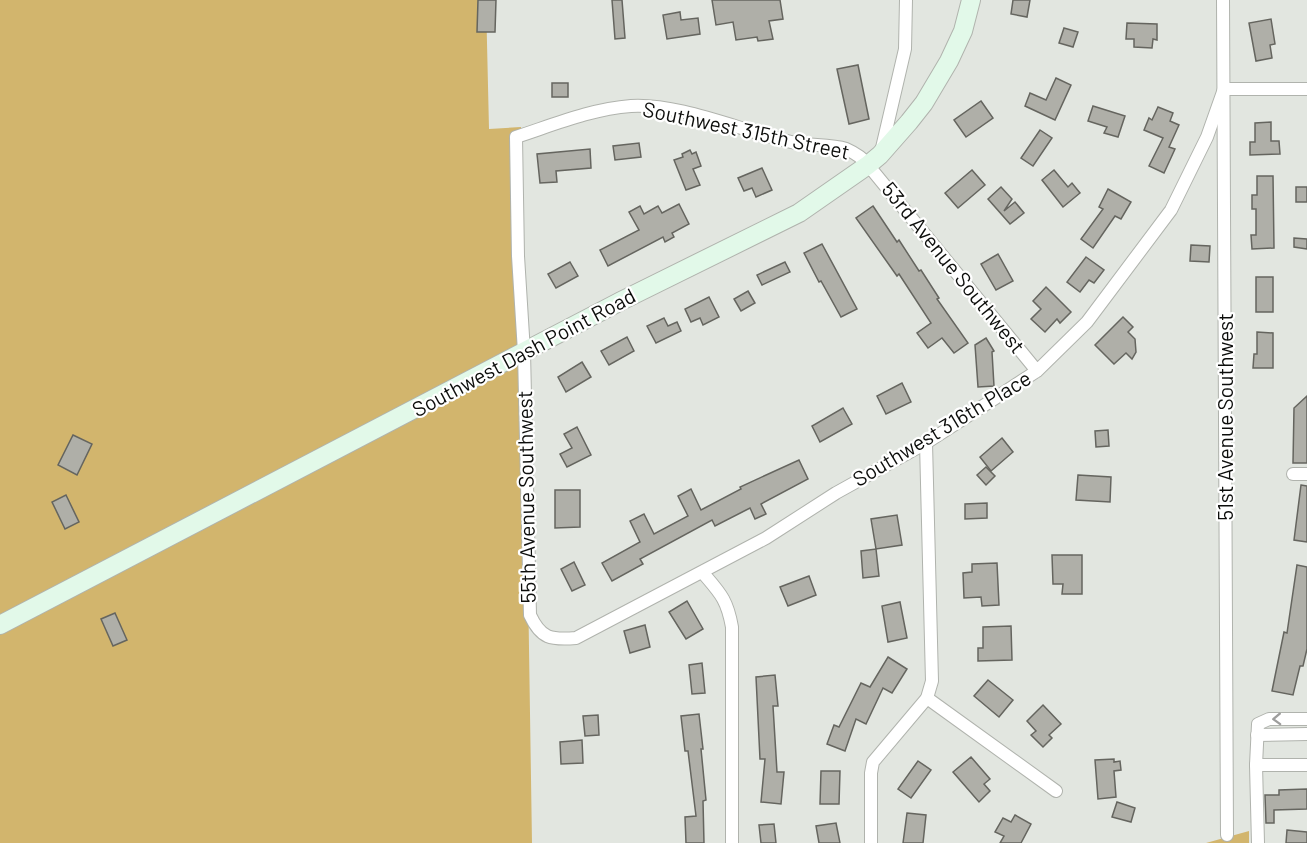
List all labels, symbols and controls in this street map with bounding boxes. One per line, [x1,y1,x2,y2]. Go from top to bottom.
street label: Southwest 315th Street [641,95,852,164]
street label: 53rd Avenue Southwest [877,176,1031,358]
street label: Southwest Dash Point Road [407,282,639,421]
street label: 51st Avenue Southwest [1212,313,1237,521]
street label: Southwest 316th Place [848,365,1035,491]
street label: 55th Avenue Southwest [511,390,540,604]
one-way arrow [1272,713,1281,726]

